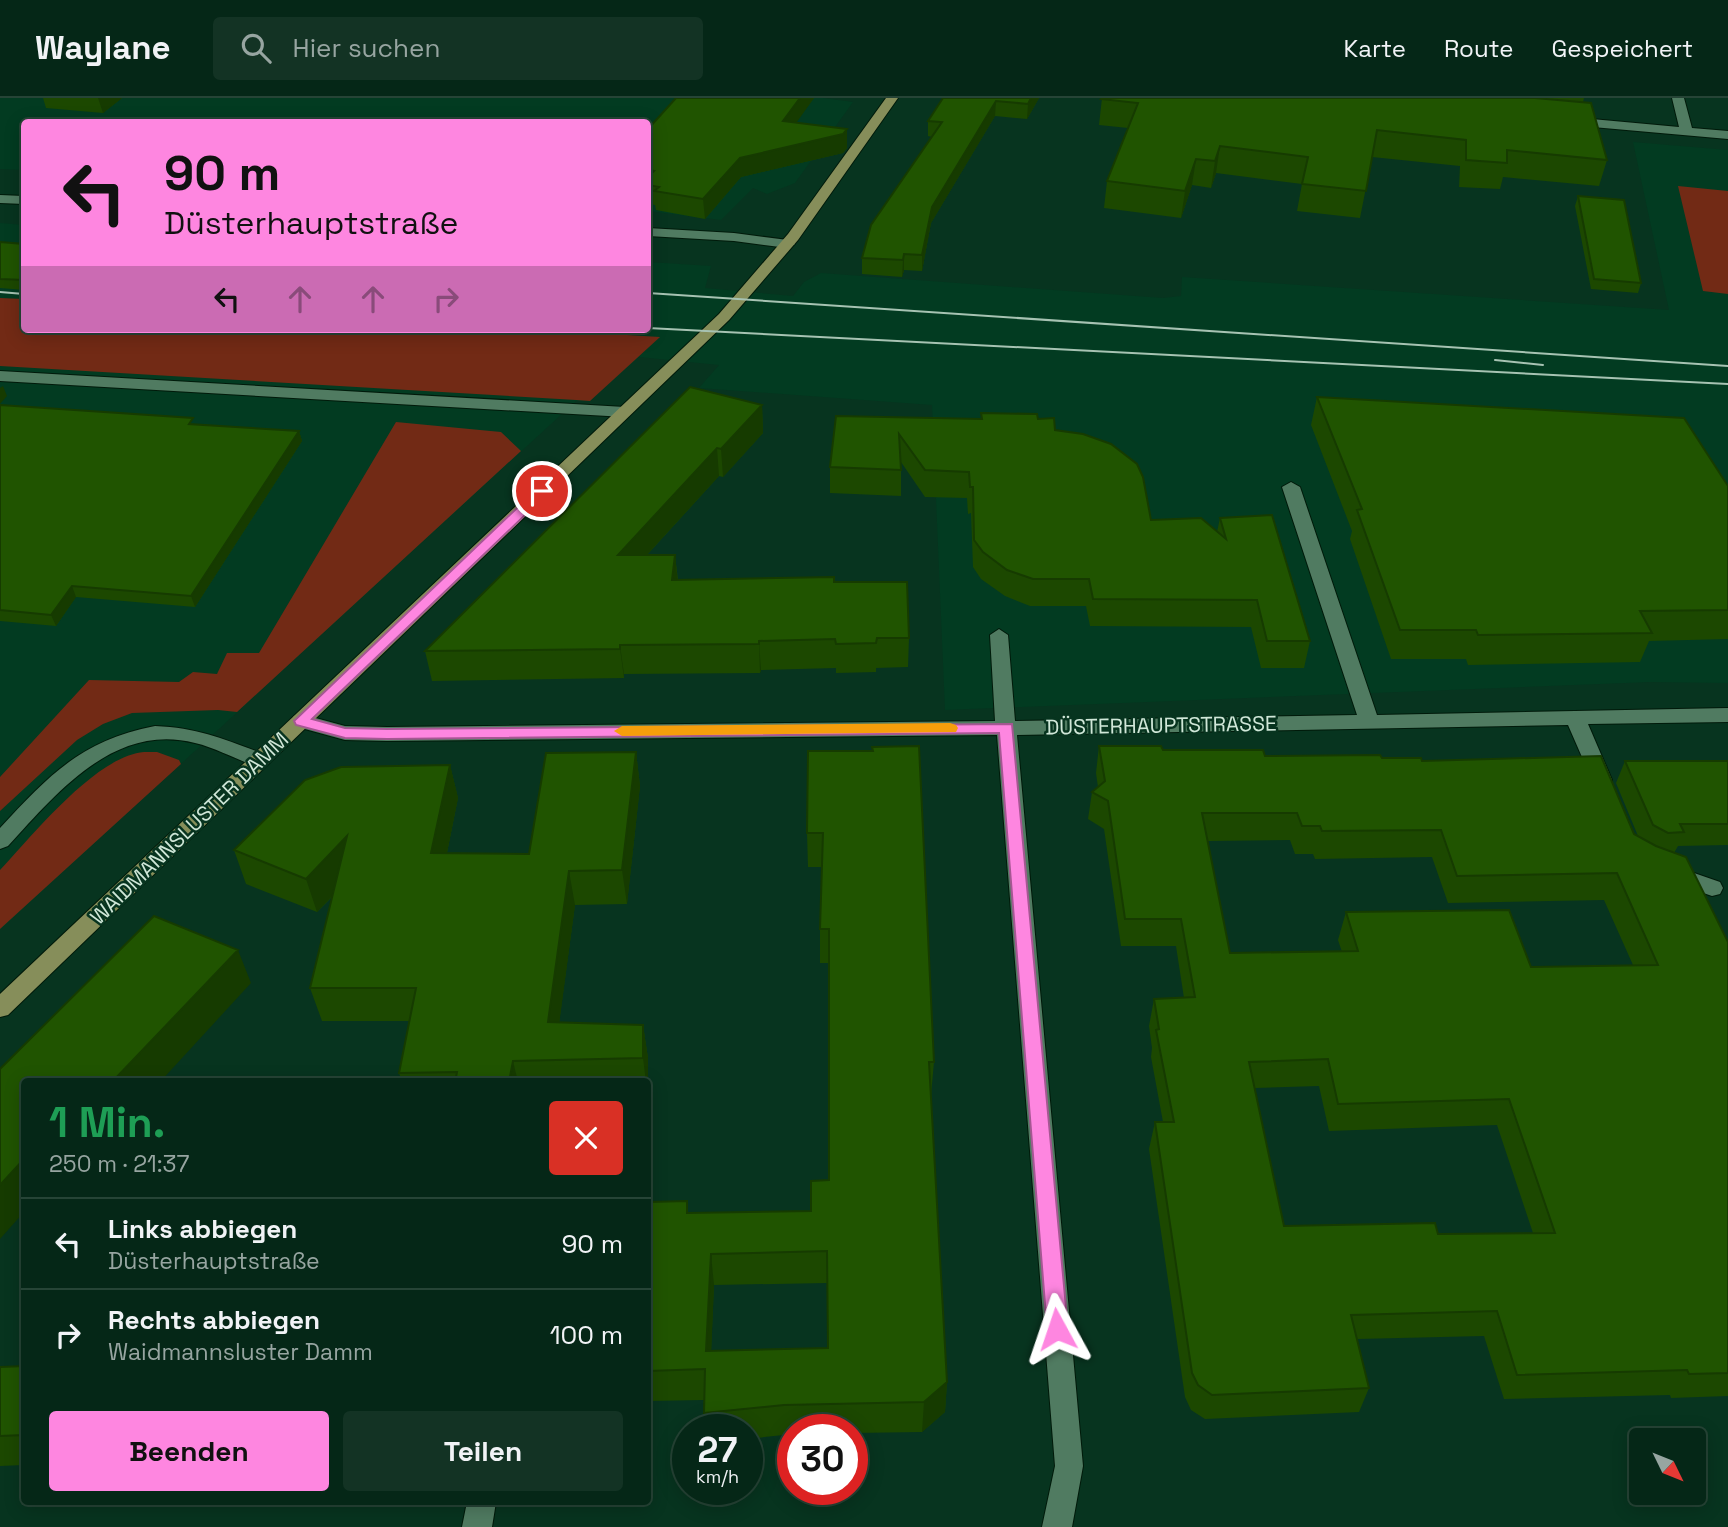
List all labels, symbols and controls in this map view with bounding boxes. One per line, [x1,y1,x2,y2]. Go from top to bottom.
search box [213,17,703,80]
text: Waylane [35,27,171,69]
icon: search [237,29,275,67]
text: Hier suchen [293,31,440,65]
text: Karte [1344,33,1406,64]
text: Route [1444,33,1513,64]
text: Gespeichert [1551,33,1693,64]
text: 90 m [164,142,280,204]
icon: left [49,147,140,238]
text: Düsterhauptstraße [164,203,459,243]
icon: left [208,280,246,318]
icon: ahead [281,280,319,318]
icon: ahead [354,280,392,318]
icon: right [427,280,465,318]
pin [512,461,572,521]
icon: arrive [523,472,561,510]
street label: DÜSTERHAUPTSTRASSE [1045,709,1277,741]
street label: WAIDMANNSLUSTER DAMM [84,726,294,930]
text: 1 Min. [49,1096,165,1149]
button: close [549,1101,623,1175]
text: 250 m · 21:37 [49,1149,189,1179]
text: Links abbiegen [108,1212,297,1246]
icon: left [49,1225,87,1263]
text: 90 m [561,1227,623,1261]
text: Düsterhauptstraße [108,1246,320,1276]
position arrow [1020,1292,1094,1366]
text: Rechts abbiegen [108,1303,320,1337]
icon: right [49,1316,87,1354]
text: 100 m [550,1318,623,1352]
text: Waidmannsluster Damm [108,1337,373,1367]
button: Beenden [49,1411,329,1491]
button: Teilen [343,1411,623,1491]
speed limit sign: 30 [777,1414,868,1505]
text: 27 [698,1428,737,1472]
north arrow [1629,1428,1706,1505]
map controls [1629,1428,1706,1505]
text: km/h [696,1465,739,1488]

